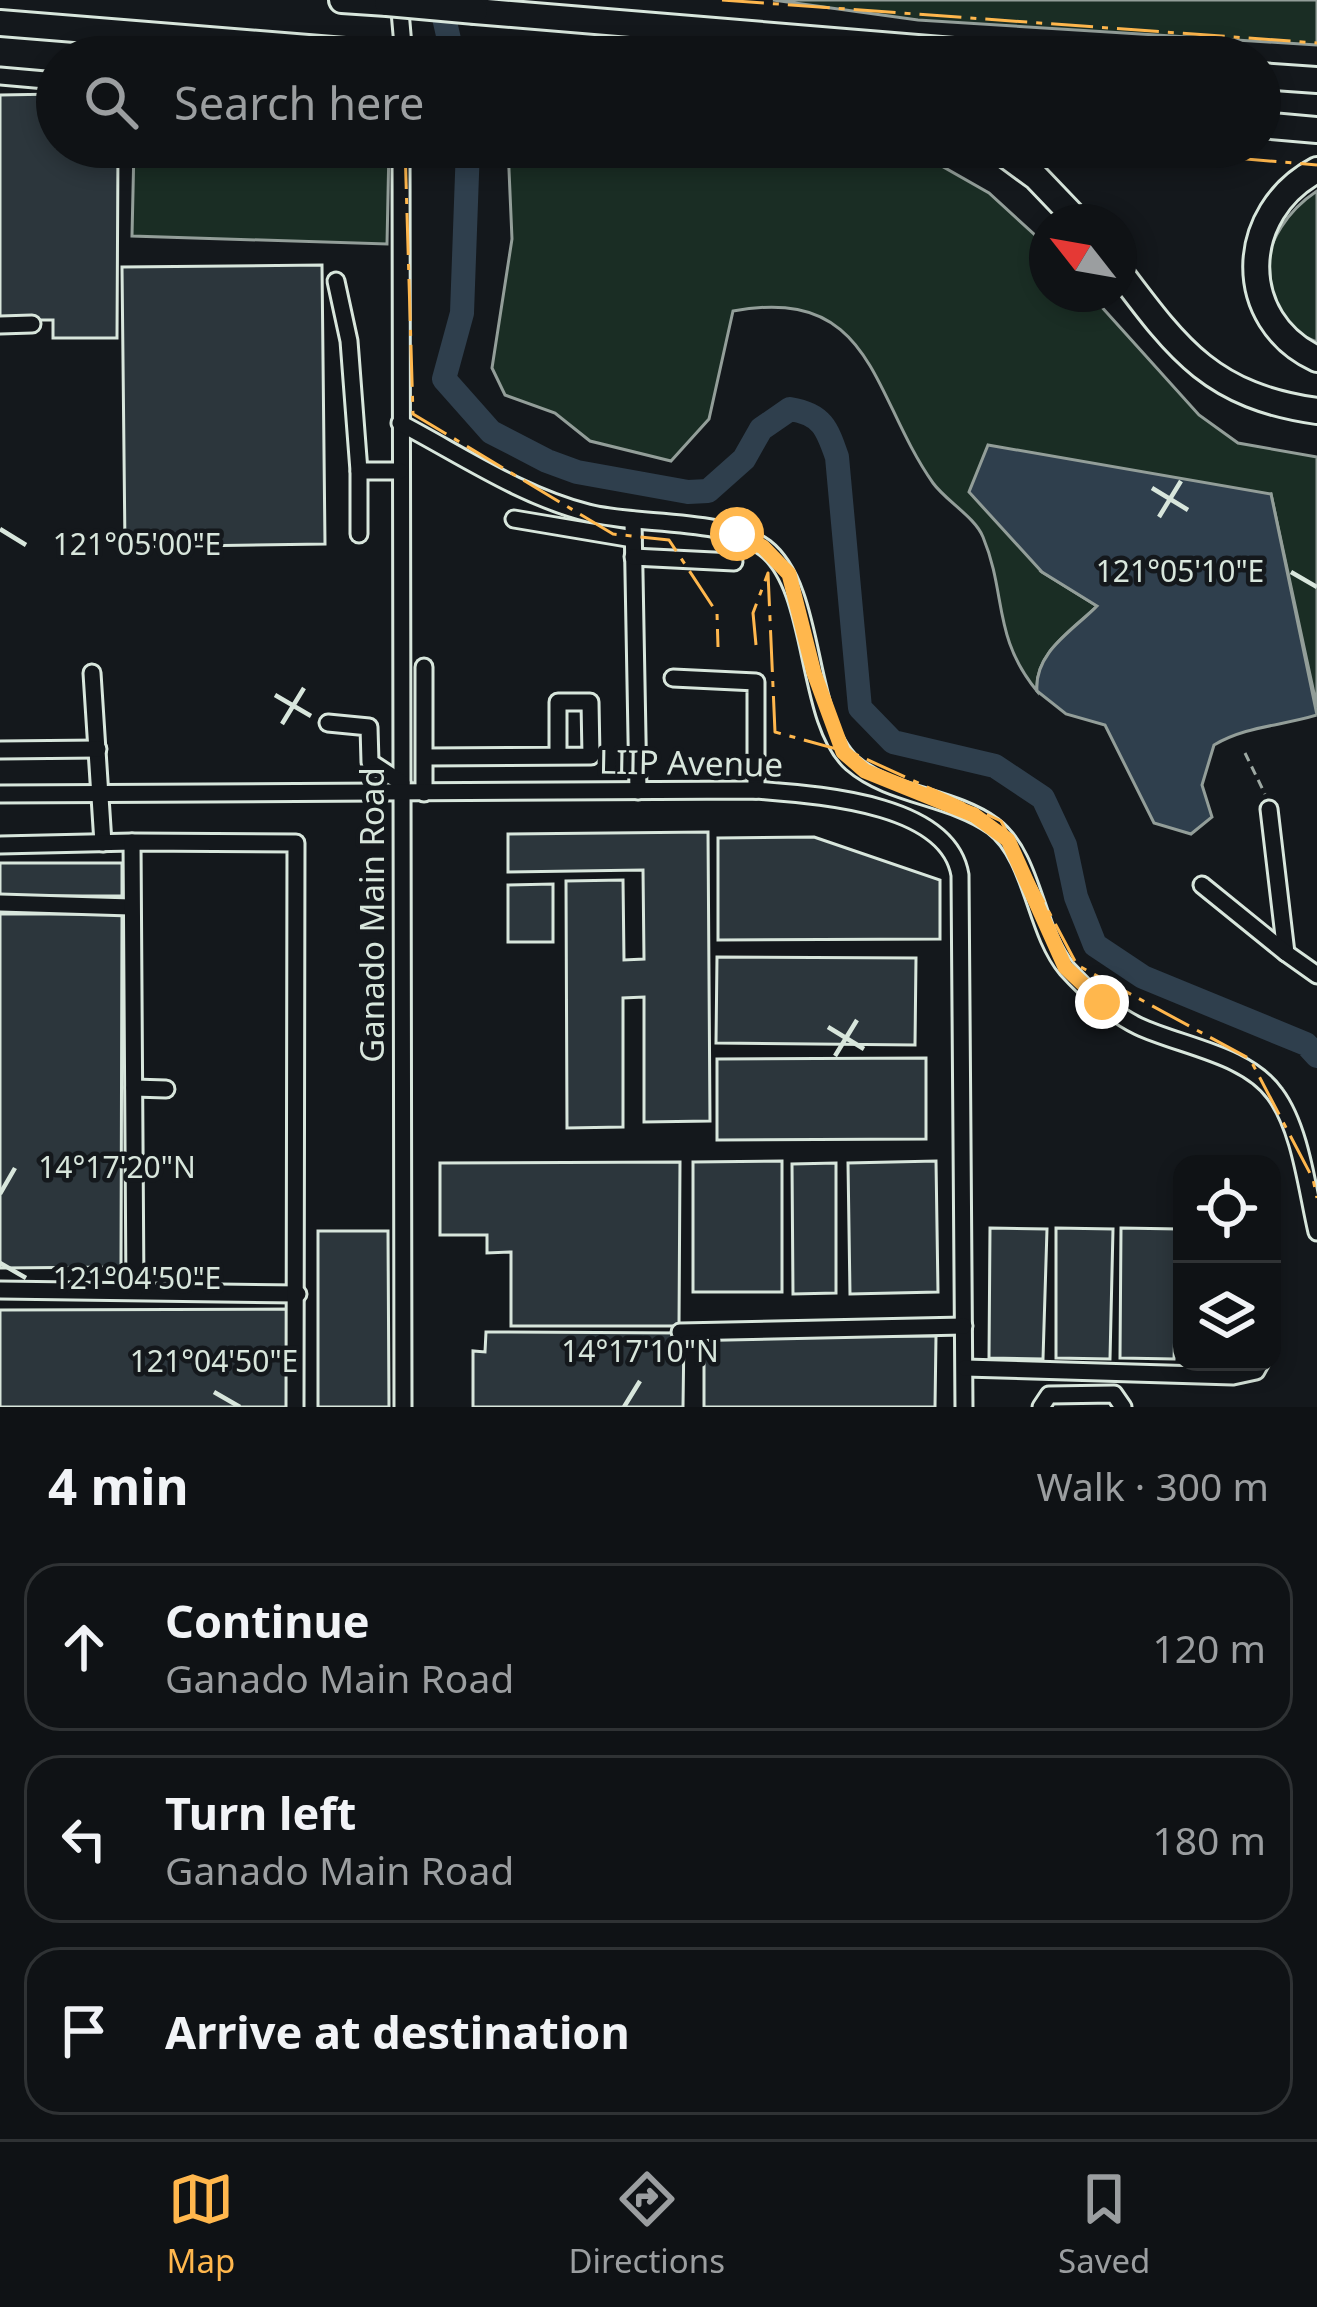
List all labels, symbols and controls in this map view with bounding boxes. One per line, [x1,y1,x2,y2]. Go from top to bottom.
search box [36,36,1281,168]
icon: search [78,69,144,135]
text: Search here [174,72,424,133]
north arrow [1029,204,1137,312]
route start [710,507,764,561]
text: 121°05'00"E [53,523,221,564]
text: 121°05'10"E [1096,550,1264,591]
street label: LIIP Avenue [599,738,783,787]
street label: Ganado Main Road [349,767,394,1063]
route end [1075,975,1129,1029]
text: 14°17'20"N [38,1146,196,1187]
map controls [1173,1155,1281,1371]
button: locate [1173,1155,1281,1263]
text: 121°04'50"E [53,1257,221,1298]
button: layers [1173,1263,1281,1371]
text: 14°17'10"N [561,1330,719,1371]
text: 121°04'50"E [130,1340,298,1381]
text: 4 min [48,1450,189,1520]
text: Walk · 300 m [1036,1459,1269,1512]
text: Continue [165,1590,370,1651]
icon: ahead [51,1614,117,1680]
text: 120 m [1152,1621,1266,1674]
text: Ganado Main Road [165,1651,514,1704]
text: Turn left [165,1782,356,1843]
icon: left [51,1806,117,1872]
text: 180 m [1152,1813,1266,1866]
text: Ganado Main Road [165,1843,514,1896]
icon: arrive [51,1998,117,2064]
text: Arrive at destination [165,2001,630,2062]
tab: Map [167,2166,235,2283]
tab: Directions [568,2166,725,2283]
tab: Saved [1058,2166,1150,2283]

